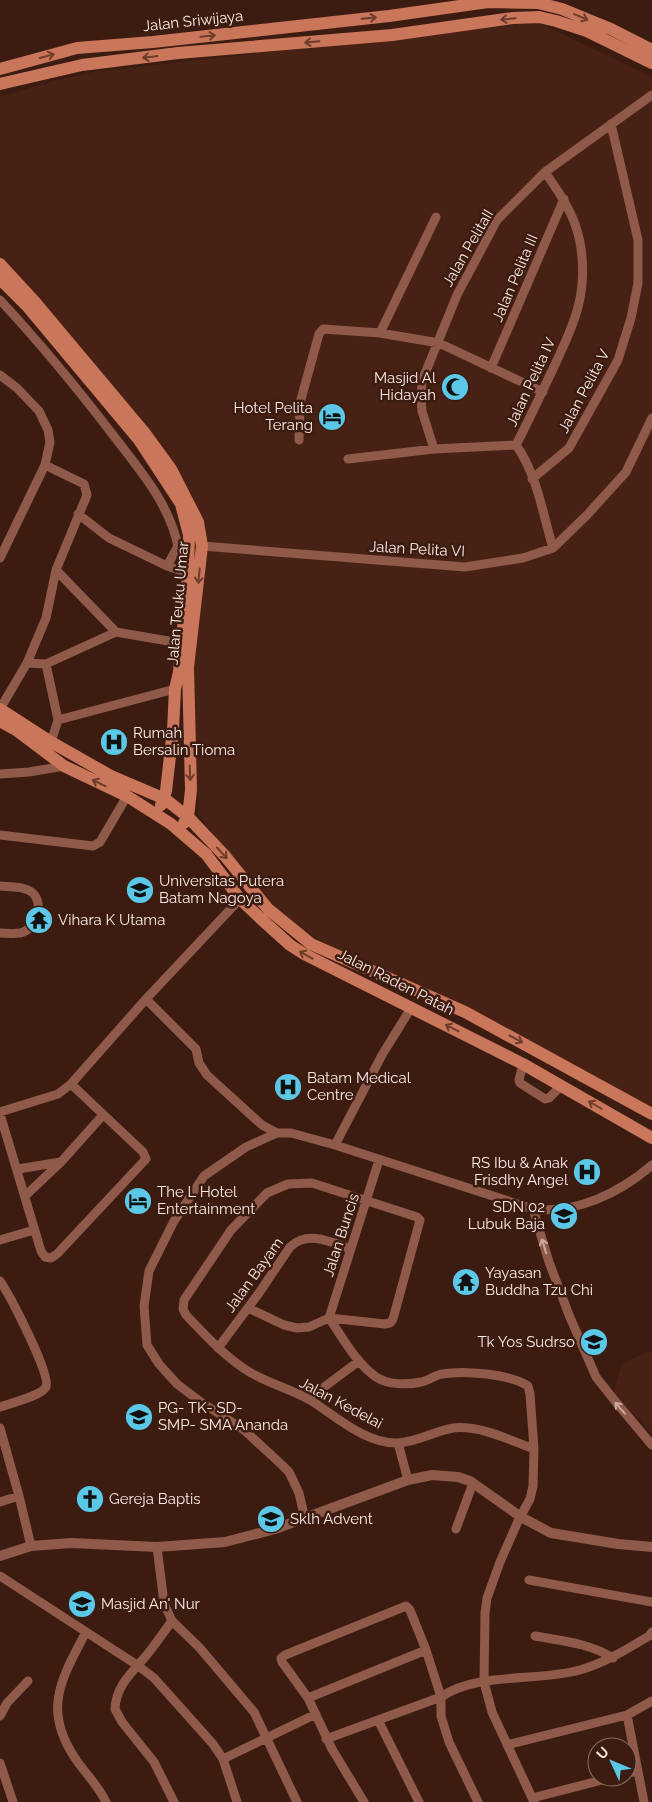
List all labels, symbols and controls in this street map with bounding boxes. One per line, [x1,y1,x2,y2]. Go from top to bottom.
street label: Jalan Sriwijaya [142,7,244,35]
one-way arrow [573,12,588,22]
one-way arrow [361,13,377,22]
one-way arrow [500,14,516,24]
one-way arrow [200,31,216,41]
one-way arrow [304,37,320,47]
one-way arrow [39,50,55,60]
one-way arrow [142,52,158,62]
street label: Jalan PelitaII [439,206,497,290]
street label: Jalan Pelita III [488,231,542,325]
street label: Jalan Pelita IV [502,335,560,429]
street label: Jalan Pelita V [554,346,614,436]
place label: Masjid Al Hidayah [374,369,437,404]
mosque icon: Masjid Al Hidayah [440,372,470,402]
place label: Hotel Pelita Terang [234,399,313,434]
hotel icon: Hotel Pelita Terang [317,402,347,432]
street label: Jalan Pelita VI [369,538,465,560]
street label: Jalan Teuku Umar [164,540,192,666]
one-way arrow [194,568,204,584]
place label: Rumah Bersalin Tioma [133,724,235,759]
hospital icon: Rumah Bersalin Tioma [99,727,129,757]
one-way arrow [186,764,195,780]
one-way arrow [92,777,107,787]
one-way arrow [216,846,228,859]
place label: Universitas Putera Batam Nagoya [159,872,284,907]
school or university icon: Universitas Putera Batam Nagoya [125,875,155,905]
temple icon: Vihara K Utama [24,905,54,935]
place label: Vihara K Utama [58,911,165,929]
street label: Jalan Raden Patah [335,945,457,1019]
one-way arrow [299,950,314,960]
one-way arrow [444,1023,459,1033]
one-way arrow [509,1034,524,1044]
place label: Batam Medical Centre [307,1069,412,1104]
hospital icon: Batam Medical Centre [273,1072,303,1102]
one-way arrow [587,1100,602,1110]
place label: RS Ibu & Anak Frisdhy Angel [471,1154,569,1189]
hospital icon: RS Ibu & Anak Frisdhy Angel [572,1157,602,1187]
place label: The L Hotel Entertainment [157,1183,255,1218]
hotel icon: The L Hotel Entertainment [123,1186,153,1216]
street label: Jalan Buncis [319,1191,363,1279]
place label: SDN 02 Lubuk Baja [468,1198,545,1233]
school or university icon: SDN 02 Lubuk Baja [549,1201,579,1231]
street label: Jalan Bayam [221,1234,287,1316]
one-way arrow [539,1239,549,1255]
place label: Yayasan Buddha Tzu Chi [485,1264,593,1299]
temple icon: Yayasan Buddha Tzu Chi [451,1267,481,1297]
school or university icon: Tk Yos Sudrso [579,1327,609,1357]
place label: Tk Yos Sudrso [477,1333,575,1351]
street label: Jalan Kedelai [296,1374,386,1432]
place label: PG- TK- SD- SMP- SMA Ananda [158,1399,288,1434]
school or university icon: PG- TK- SD- SMP- SMA Ananda [124,1402,154,1432]
one-way arrow [615,1402,626,1415]
church icon: Gereja Baptis [75,1484,105,1514]
place label: Gereja Baptis [109,1490,201,1508]
school or university icon: Sklh Advent [256,1504,286,1534]
place label: Sklh Advent [290,1510,373,1528]
school or university icon: Masjid An' Nur [67,1589,97,1619]
place label: Masjid An' Nur [101,1595,201,1613]
north arrow [587,1737,637,1787]
text: U [593,1744,612,1762]

